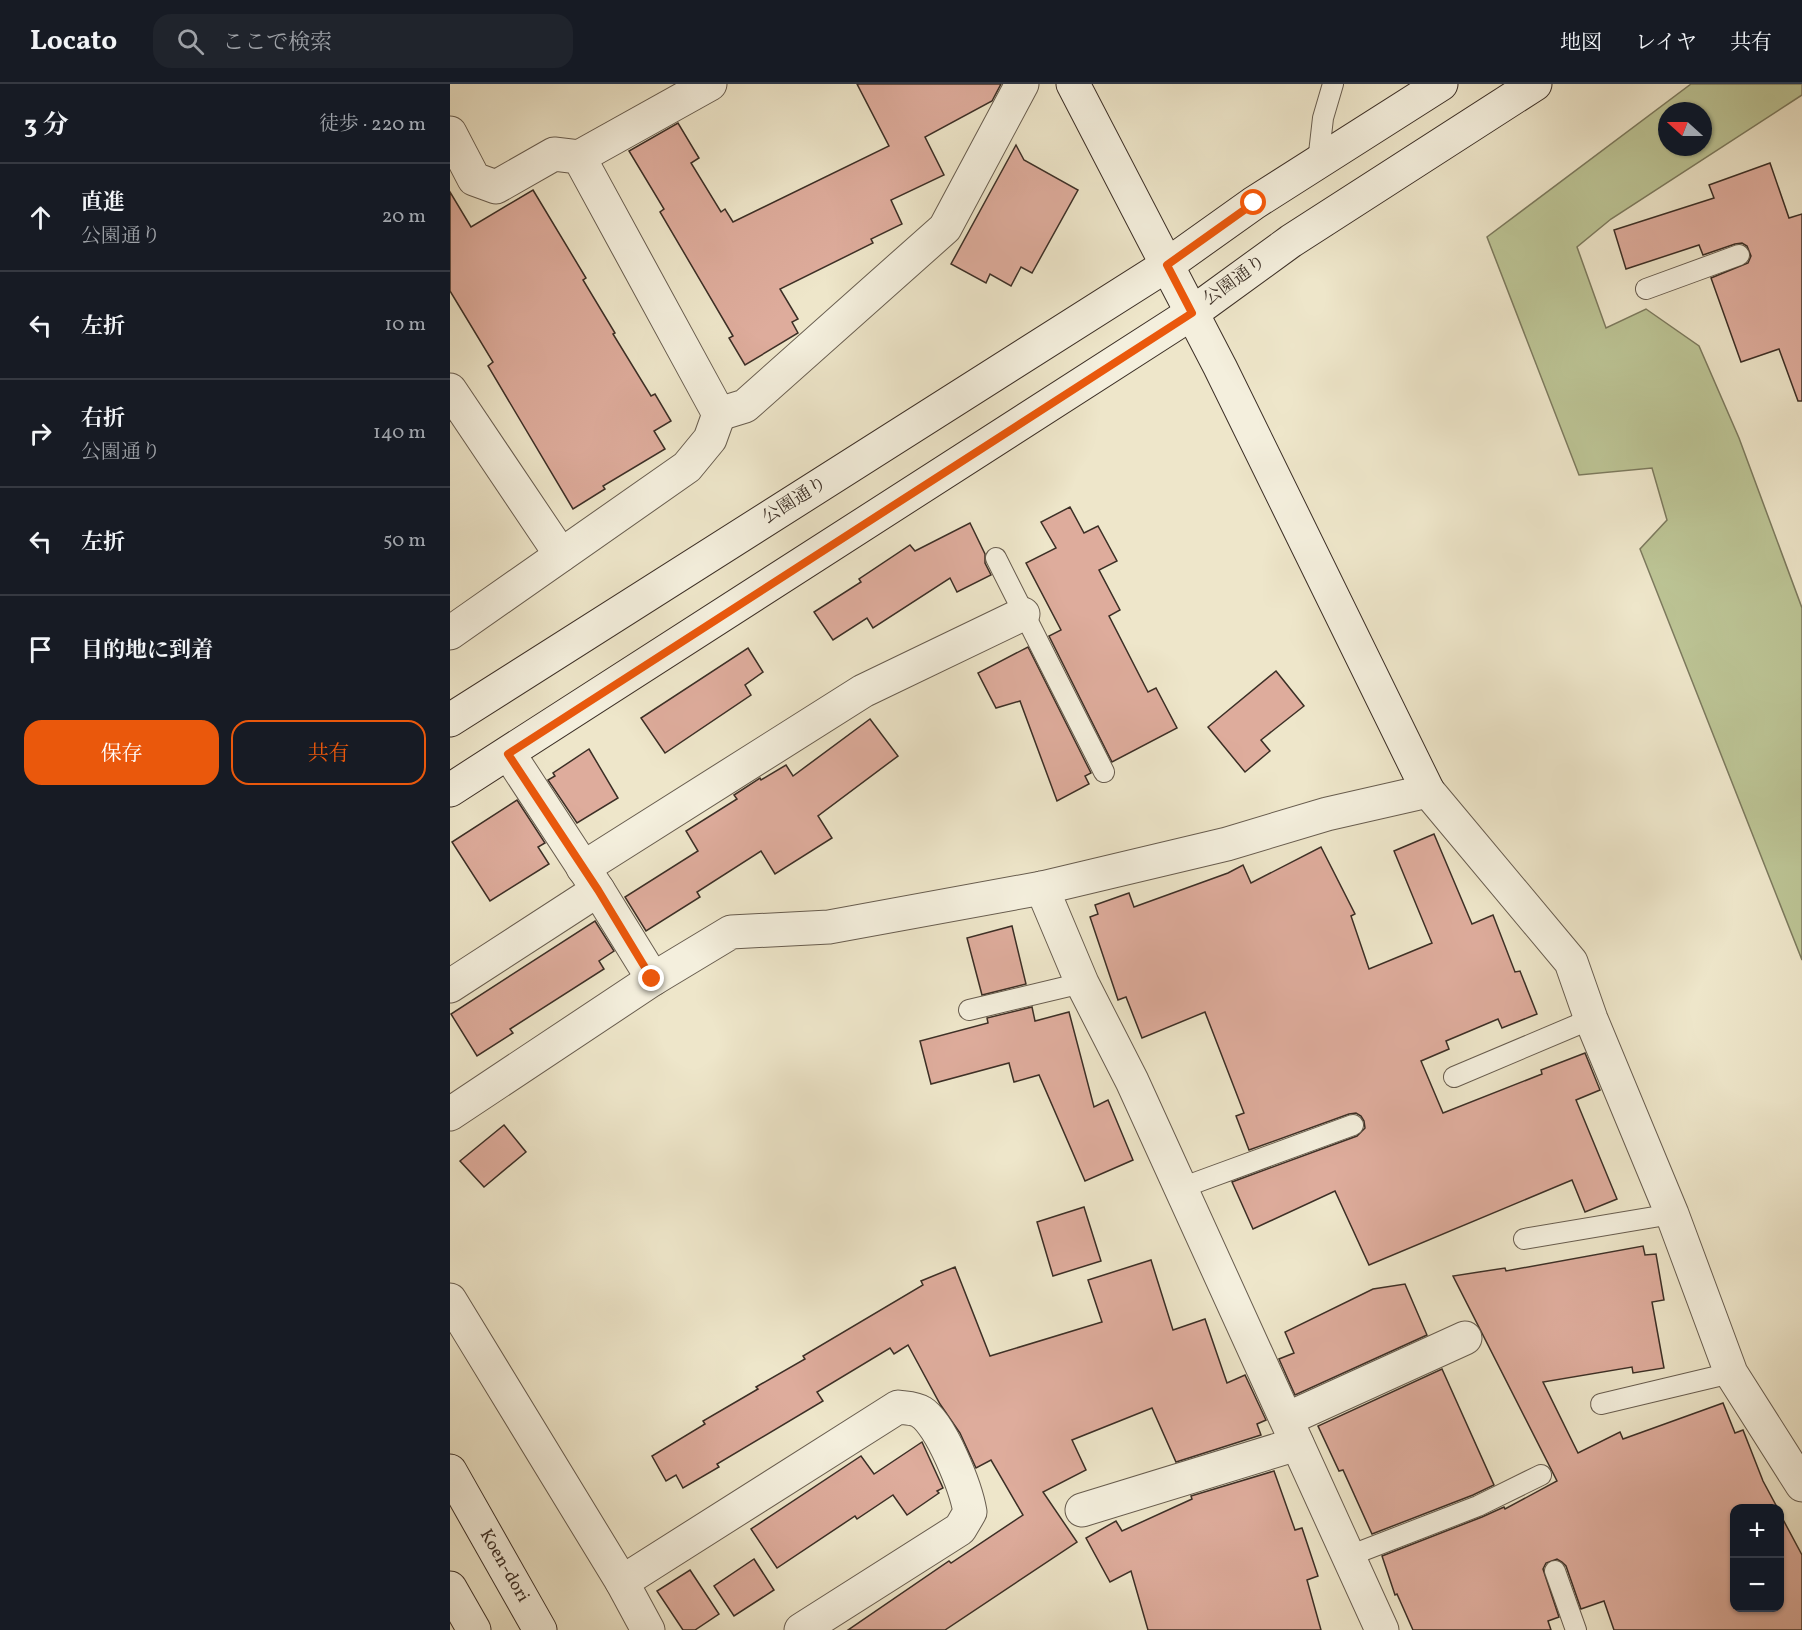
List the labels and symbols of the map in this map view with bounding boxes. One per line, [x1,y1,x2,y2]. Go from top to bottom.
north arrow [1658,102,1712,156]
route start [1240,189,1266,215]
street label: 公園通り [1199,250,1271,312]
street label: 公園通り [758,471,832,531]
route end [638,965,664,991]
street label: Koen-dori [473,1525,535,1607]

